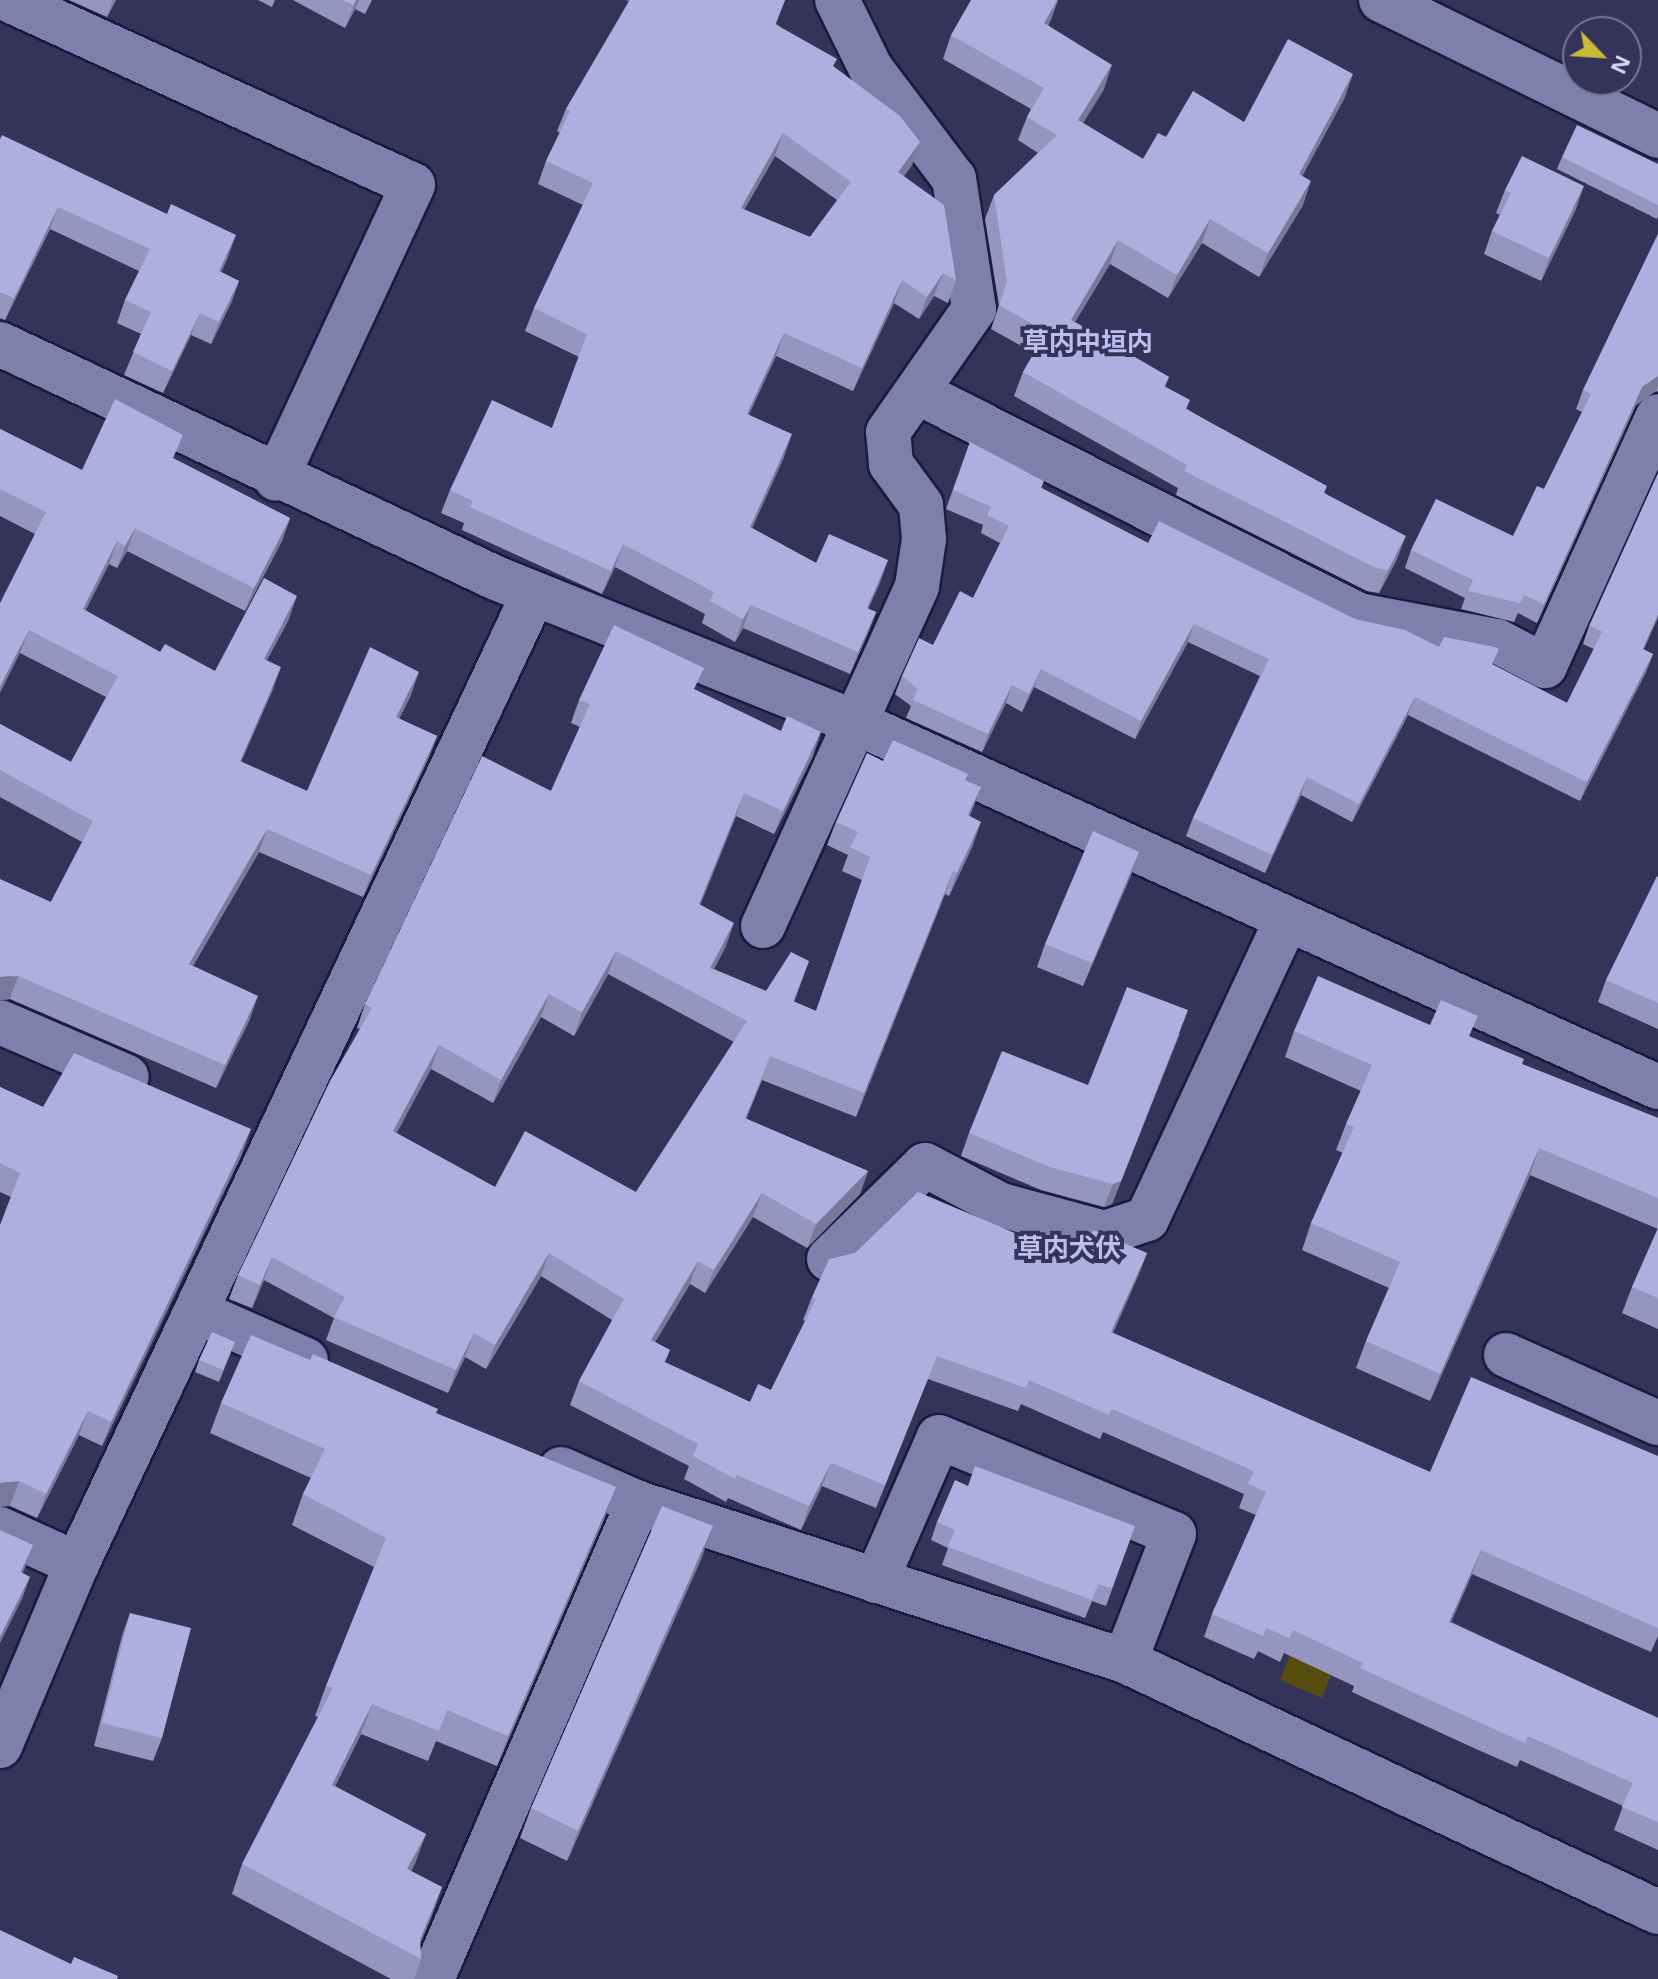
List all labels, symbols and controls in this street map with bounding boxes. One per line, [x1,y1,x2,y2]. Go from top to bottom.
north arrow [1562,16,1642,96]
text: N [1605,51,1639,80]
district label: 草内中垣内 [1023,326,1153,358]
district label: 草内犬伏 [1017,1232,1121,1264]

